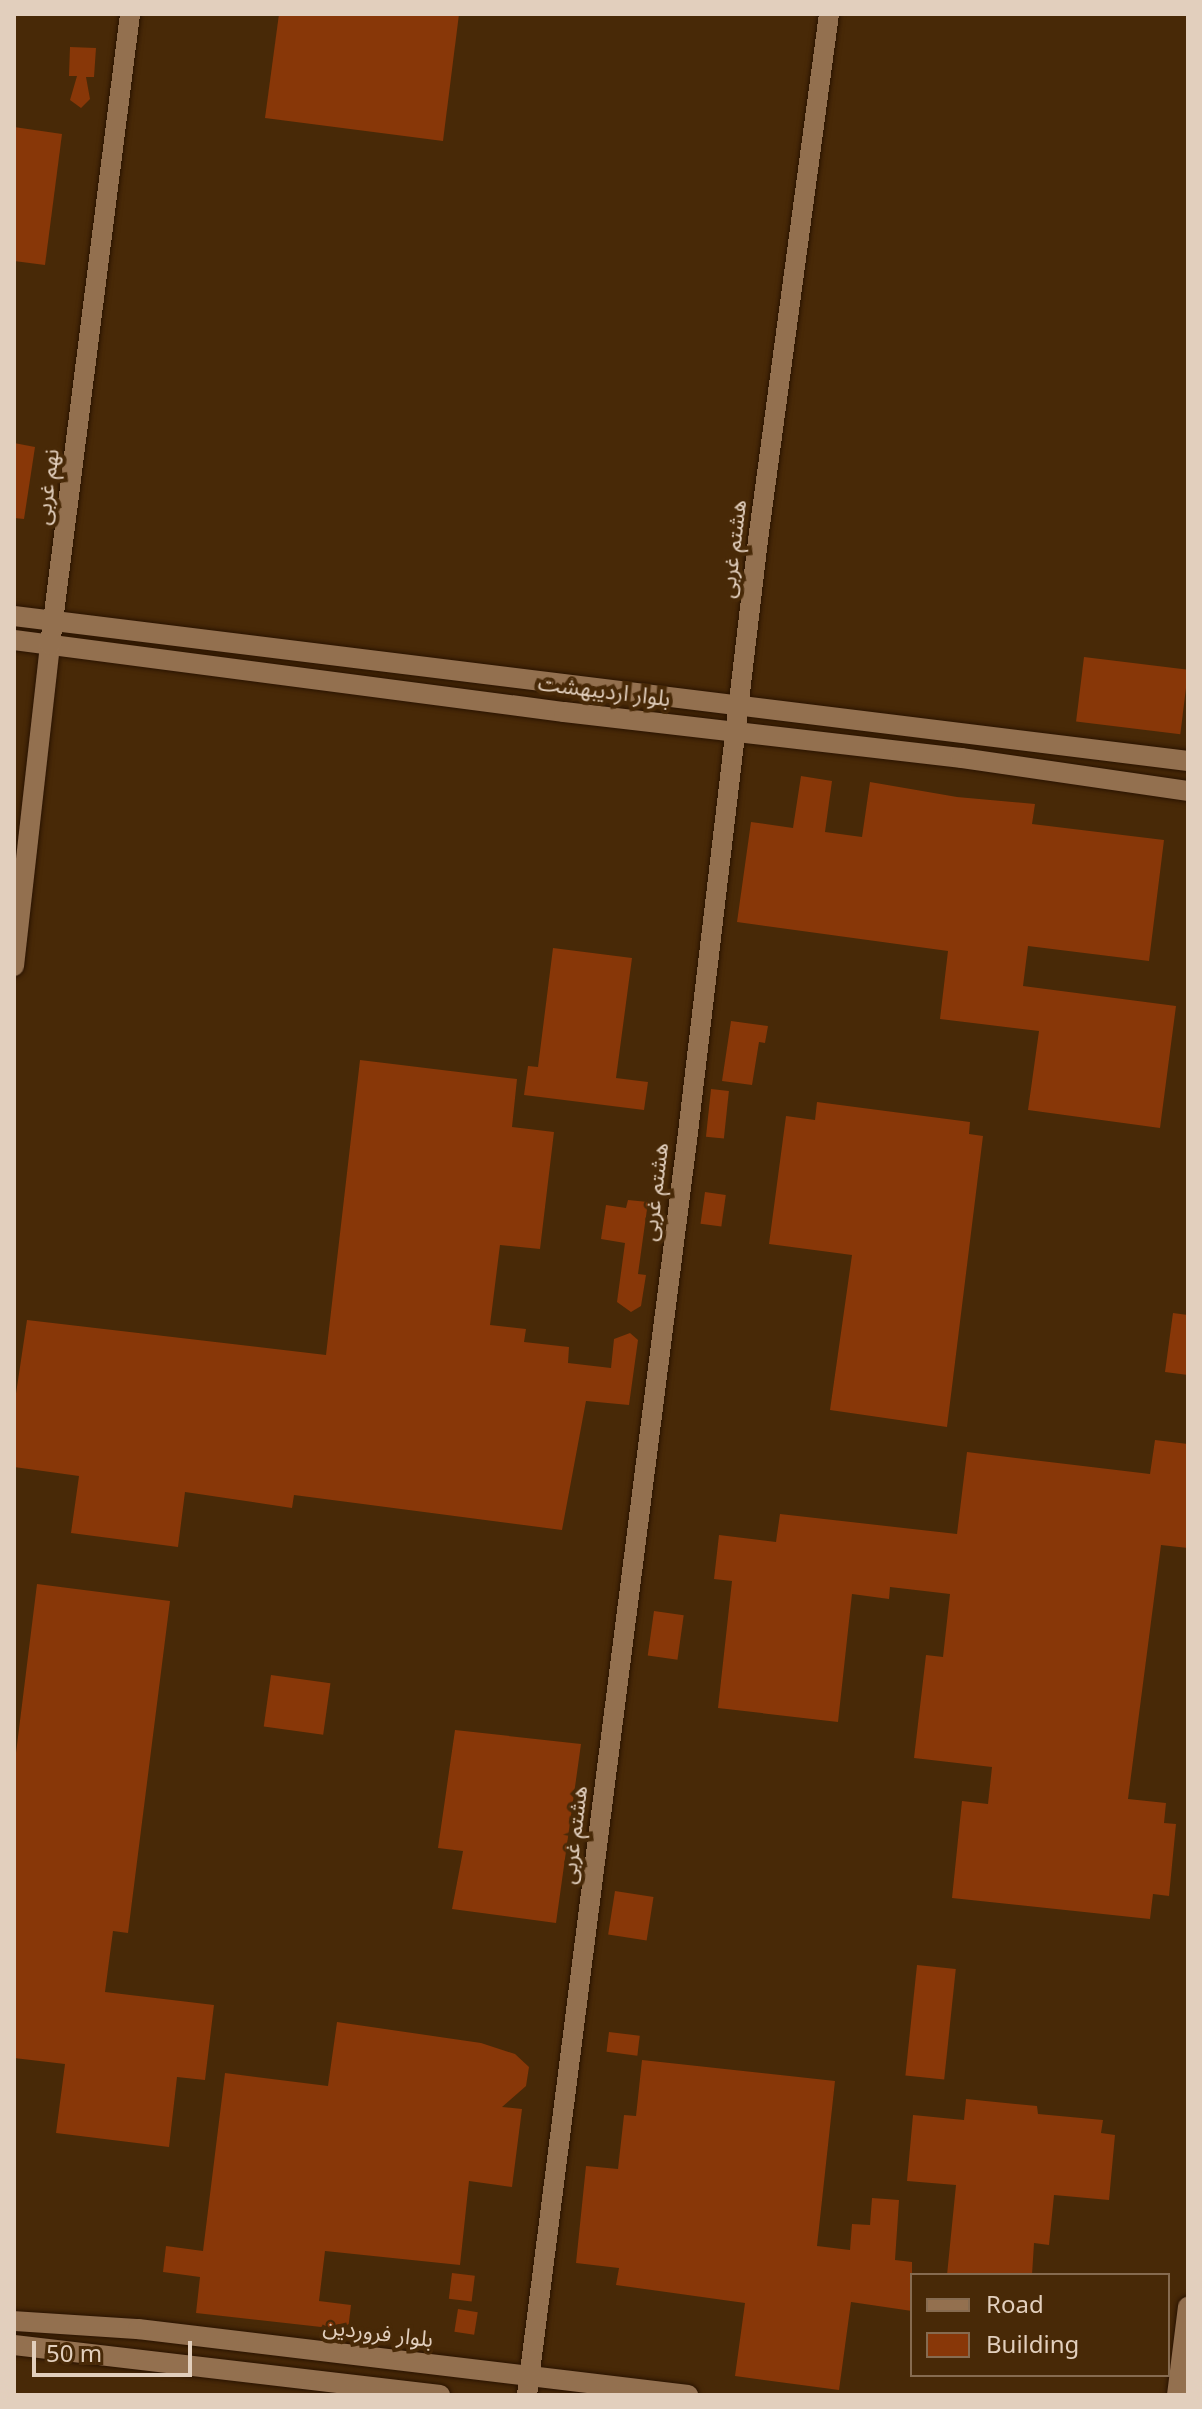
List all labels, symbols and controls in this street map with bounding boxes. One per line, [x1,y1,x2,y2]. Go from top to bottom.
street label: نهم غربی [30,447,66,527]
street label: هشتم غربی [715,498,753,600]
street label: بلوار اردیبهشت [536,671,672,713]
street label: هشتم غربی [637,1141,675,1243]
street label: هشتم غربی [556,1784,594,1886]
legend [910,2273,1170,2377]
text: Road [986,2280,1044,2331]
street label: بلوار فروردین [321,2314,435,2354]
text: Building [986,2320,1079,2371]
scale bar [36,2325,196,2375]
text: 50 m [46,2329,102,2380]

